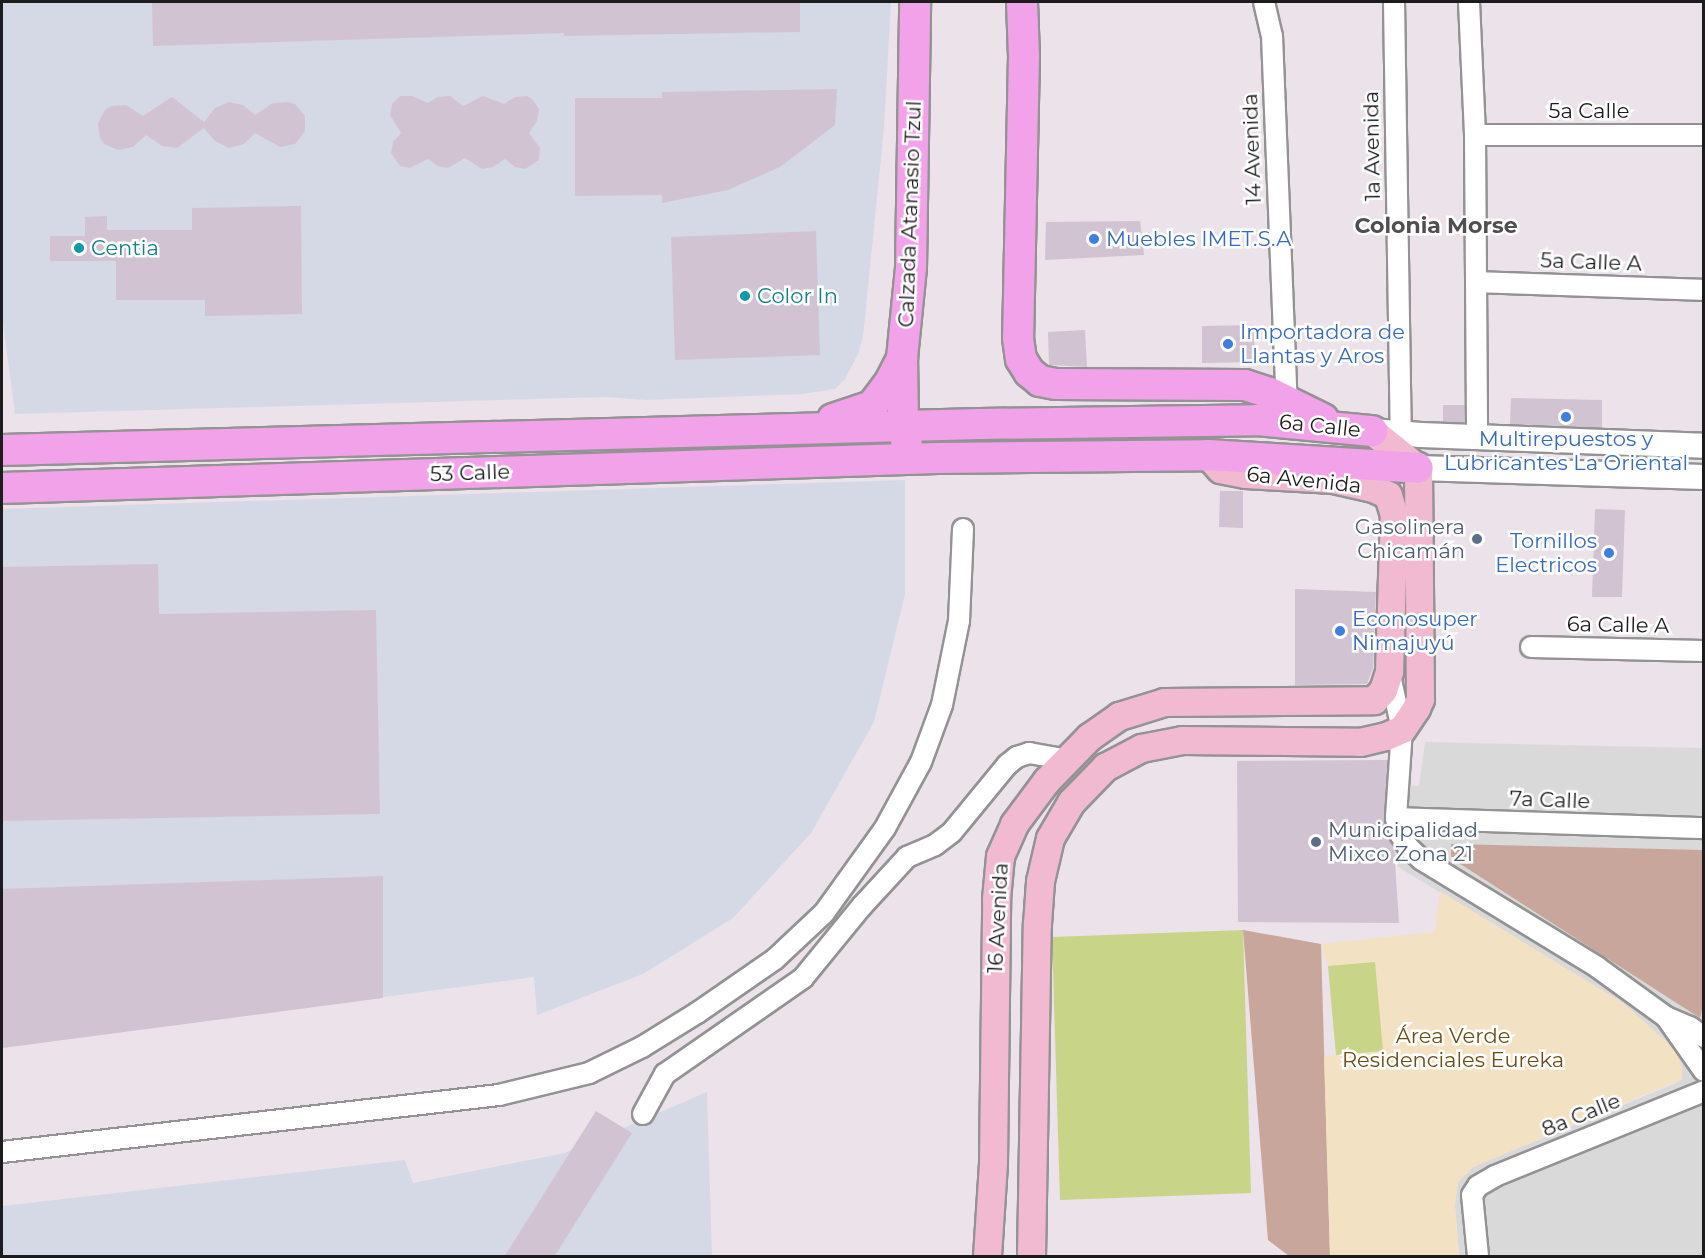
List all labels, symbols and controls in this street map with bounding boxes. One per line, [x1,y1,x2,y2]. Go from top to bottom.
street label: 1a Avenida [1358,91,1386,201]
street label: 14 Avenida [1237,93,1267,205]
street label: 5a Calle [1549,98,1629,124]
street label: Calzada Atanasio Tzul [893,100,927,328]
district label: Colonia Morse [1354,213,1518,239]
place label: Muebles IMET.S.A [1106,226,1291,252]
marker: Muebles IMET.S.A [1087,232,1101,246]
place label: Centia [91,235,159,261]
marker: Centia [72,241,86,255]
street label: 5a Calle A [1540,248,1642,276]
place label: Color In [757,283,838,309]
marker: Color In [738,289,752,303]
place label: Importadora de Llantas y Aros [1240,319,1405,369]
marker: Importadora de Llantas y Aros [1221,337,1235,351]
street label: 6a Calle [1278,409,1362,443]
marker: Multirepuestos y Lubricantes La Oriental [1559,410,1573,424]
place label: Multirepuestos y Lubricantes La Oriental [1444,426,1688,476]
street label: 53 Calle [429,459,511,487]
street label: 6a Avenida [1245,461,1363,499]
place label: Gasolinera Chicamán [1355,514,1465,564]
place label: Tornillos Electricos [1495,528,1597,578]
marker: Gasolinera Chicamán [1470,532,1484,546]
marker: Tornillos Electricos [1602,546,1616,560]
place label: Econosuper Nimajuyú [1352,606,1478,656]
street label: 6a Calle A [1567,612,1669,638]
marker: Econosuper Nimajuyú [1333,624,1347,638]
street label: 7a Calle [1509,786,1591,814]
place label: Municipalidad Mixco Zona 21 [1328,817,1478,867]
marker: Municipalidad Mixco Zona 21 [1309,835,1323,849]
street label: 16 Avenida [983,862,1013,974]
park label: Área Verde Residenciales Eureka [1342,1023,1564,1073]
street label: 8a Calle [1538,1088,1624,1142]

